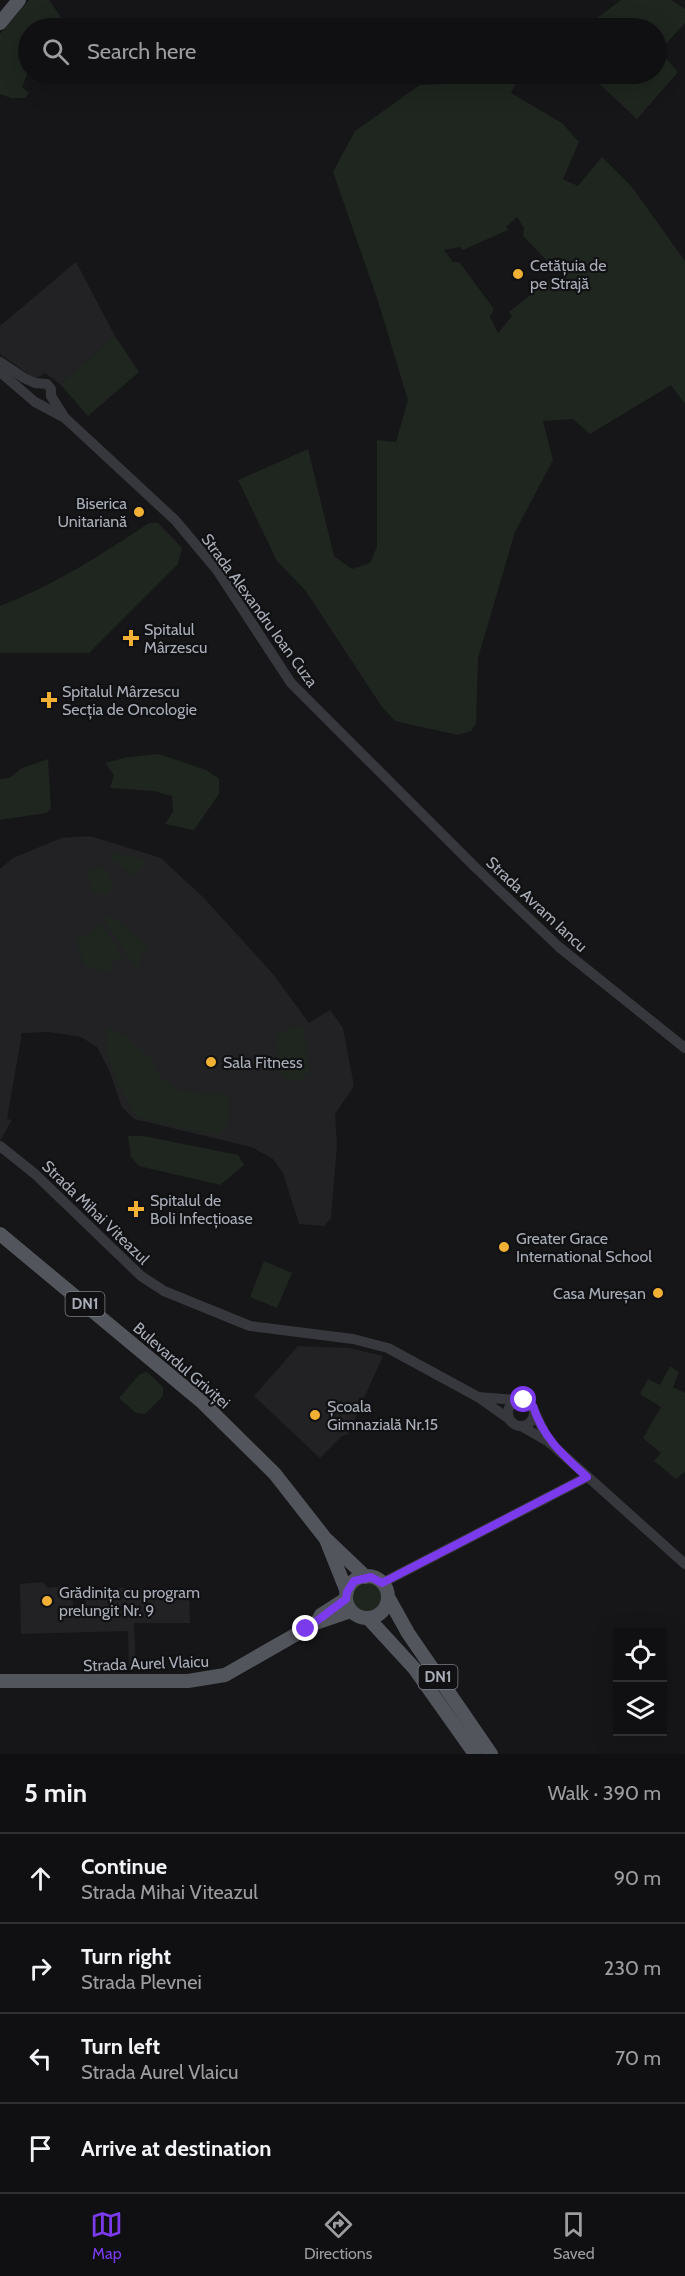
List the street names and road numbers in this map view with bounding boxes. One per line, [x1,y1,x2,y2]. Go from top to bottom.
street label: Strada Alexandru Ioan Cuza [198,530,322,691]
street label: Strada Avram Iancu [482,853,591,956]
street label: Strada Mihai Viteazul [38,1156,153,1269]
road number: DN1 [66,1292,104,1316]
street label: Bulevardul Griviței [129,1318,234,1413]
street label: Strada Aurel Vlaicu [83,1652,209,1675]
road number: DN1 [418,1665,458,1689]

